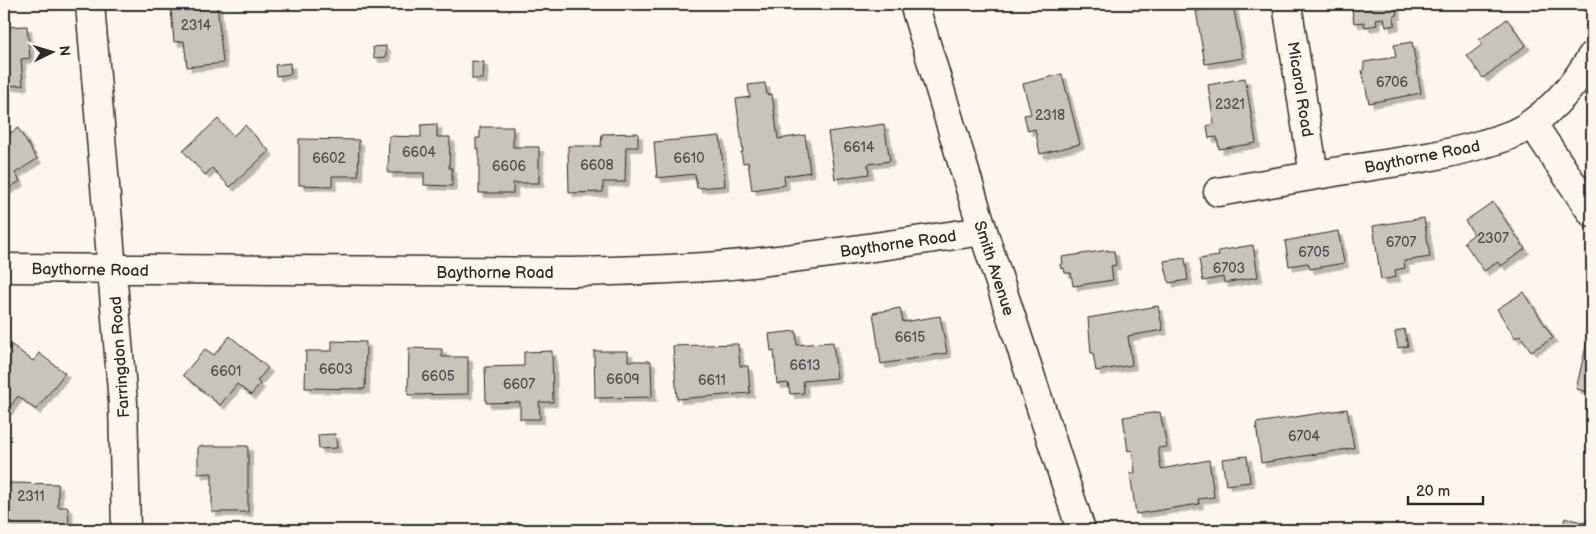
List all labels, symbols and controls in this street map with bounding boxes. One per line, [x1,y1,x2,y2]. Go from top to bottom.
house number: 2314 [181,17,212,34]
north arrow [28,28,78,78]
street label: Micarol Road [1283,40,1316,138]
text: N [56,45,73,57]
house number: 6706 [1376,74,1409,91]
house number: 2321 [1215,96,1245,113]
house number: 2318 [1035,107,1065,124]
street label: Baythorne Road [1363,137,1482,178]
house number: 6614 [843,139,875,156]
house number: 6604 [402,144,436,161]
house number: 6602 [312,150,347,167]
house number: 6610 [674,150,704,167]
house number: 6608 [580,157,614,174]
house number: 6606 [492,158,526,175]
street label: Smith Avenue [969,219,1018,319]
street label: Baythorne Road [839,227,958,262]
house number: 2307 [1477,230,1509,247]
house number: 6707 [1386,234,1416,251]
house number: 6705 [1298,244,1330,261]
street label: Baythorne Road [31,260,149,281]
house number: 6703 [1213,260,1245,277]
street label: Baythorne Road [436,264,554,283]
street label: Farringdon Road [107,295,134,418]
house number: 6615 [895,329,925,346]
house number: 6613 [789,357,821,374]
house number: 6603 [319,361,353,378]
house number: 6601 [211,363,241,380]
house number: 6605 [421,368,455,385]
house number: 6609 [606,371,640,388]
house number: 6611 [698,372,726,389]
house number: 6607 [503,376,535,393]
house number: 6704 [1288,428,1321,445]
scale bar [1408,474,1484,506]
text: 20 m [1416,482,1450,501]
house number: 2311 [17,488,45,505]

